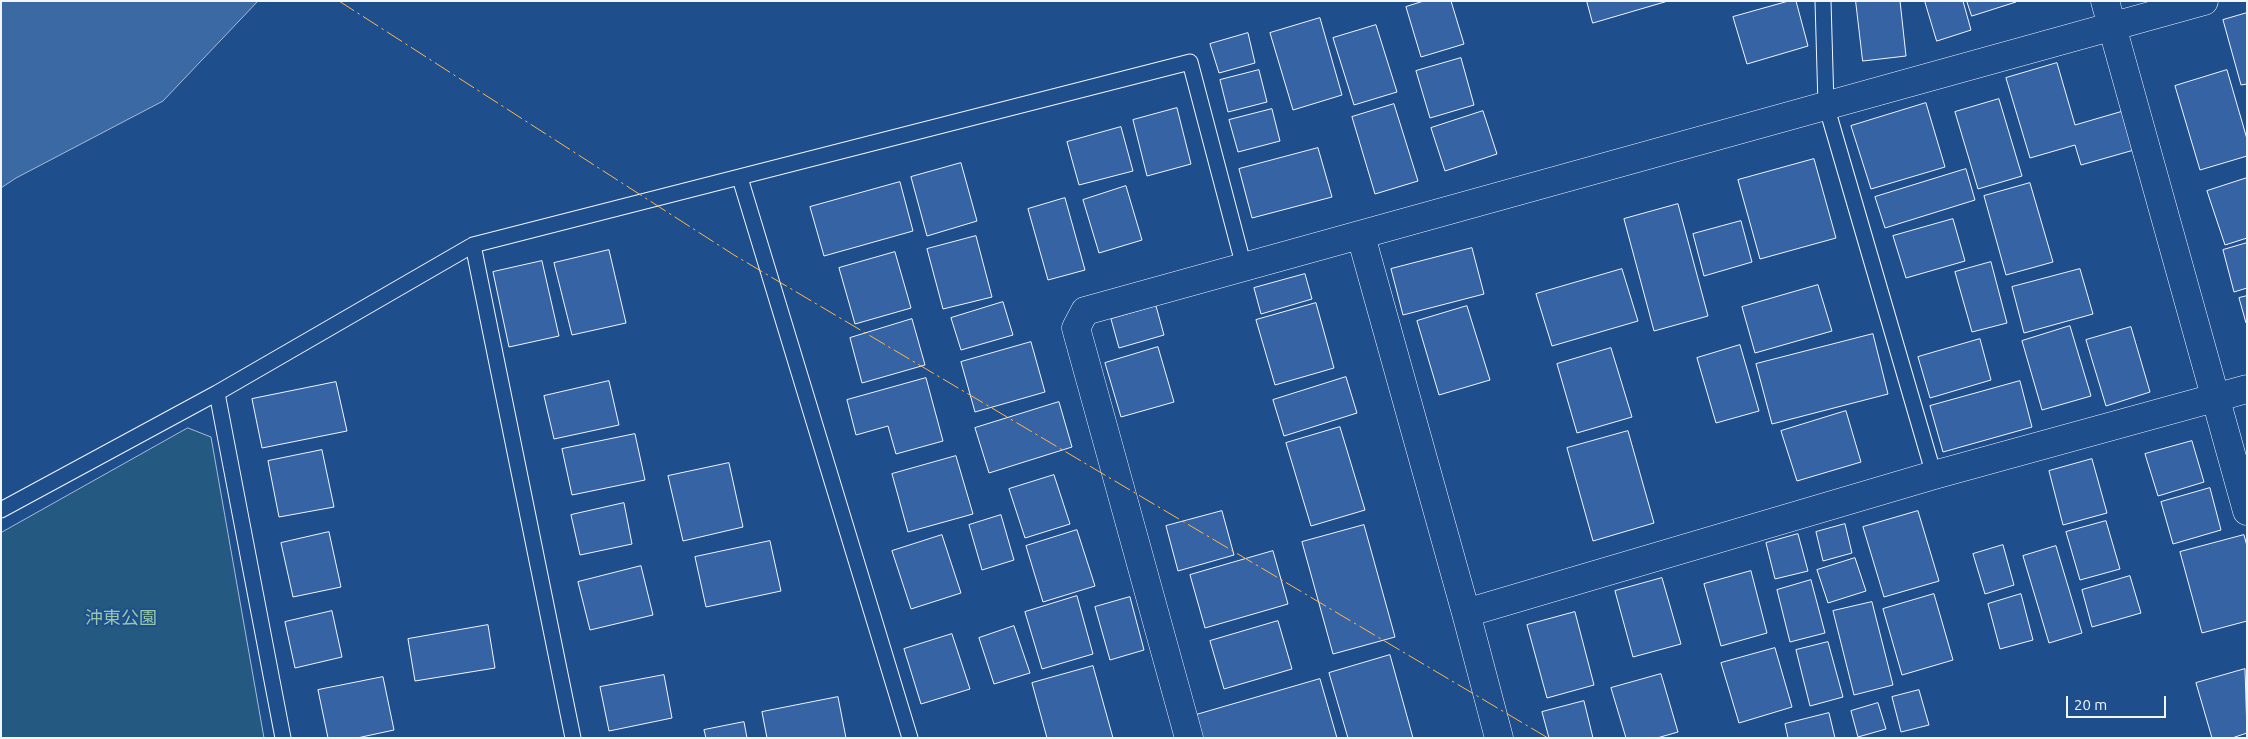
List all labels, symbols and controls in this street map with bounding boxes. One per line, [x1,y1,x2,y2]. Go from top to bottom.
park label: 沖東公園 [85,607,157,629]
scale bar [2068,686,2168,718]
text: 20 m [2074,696,2107,713]

